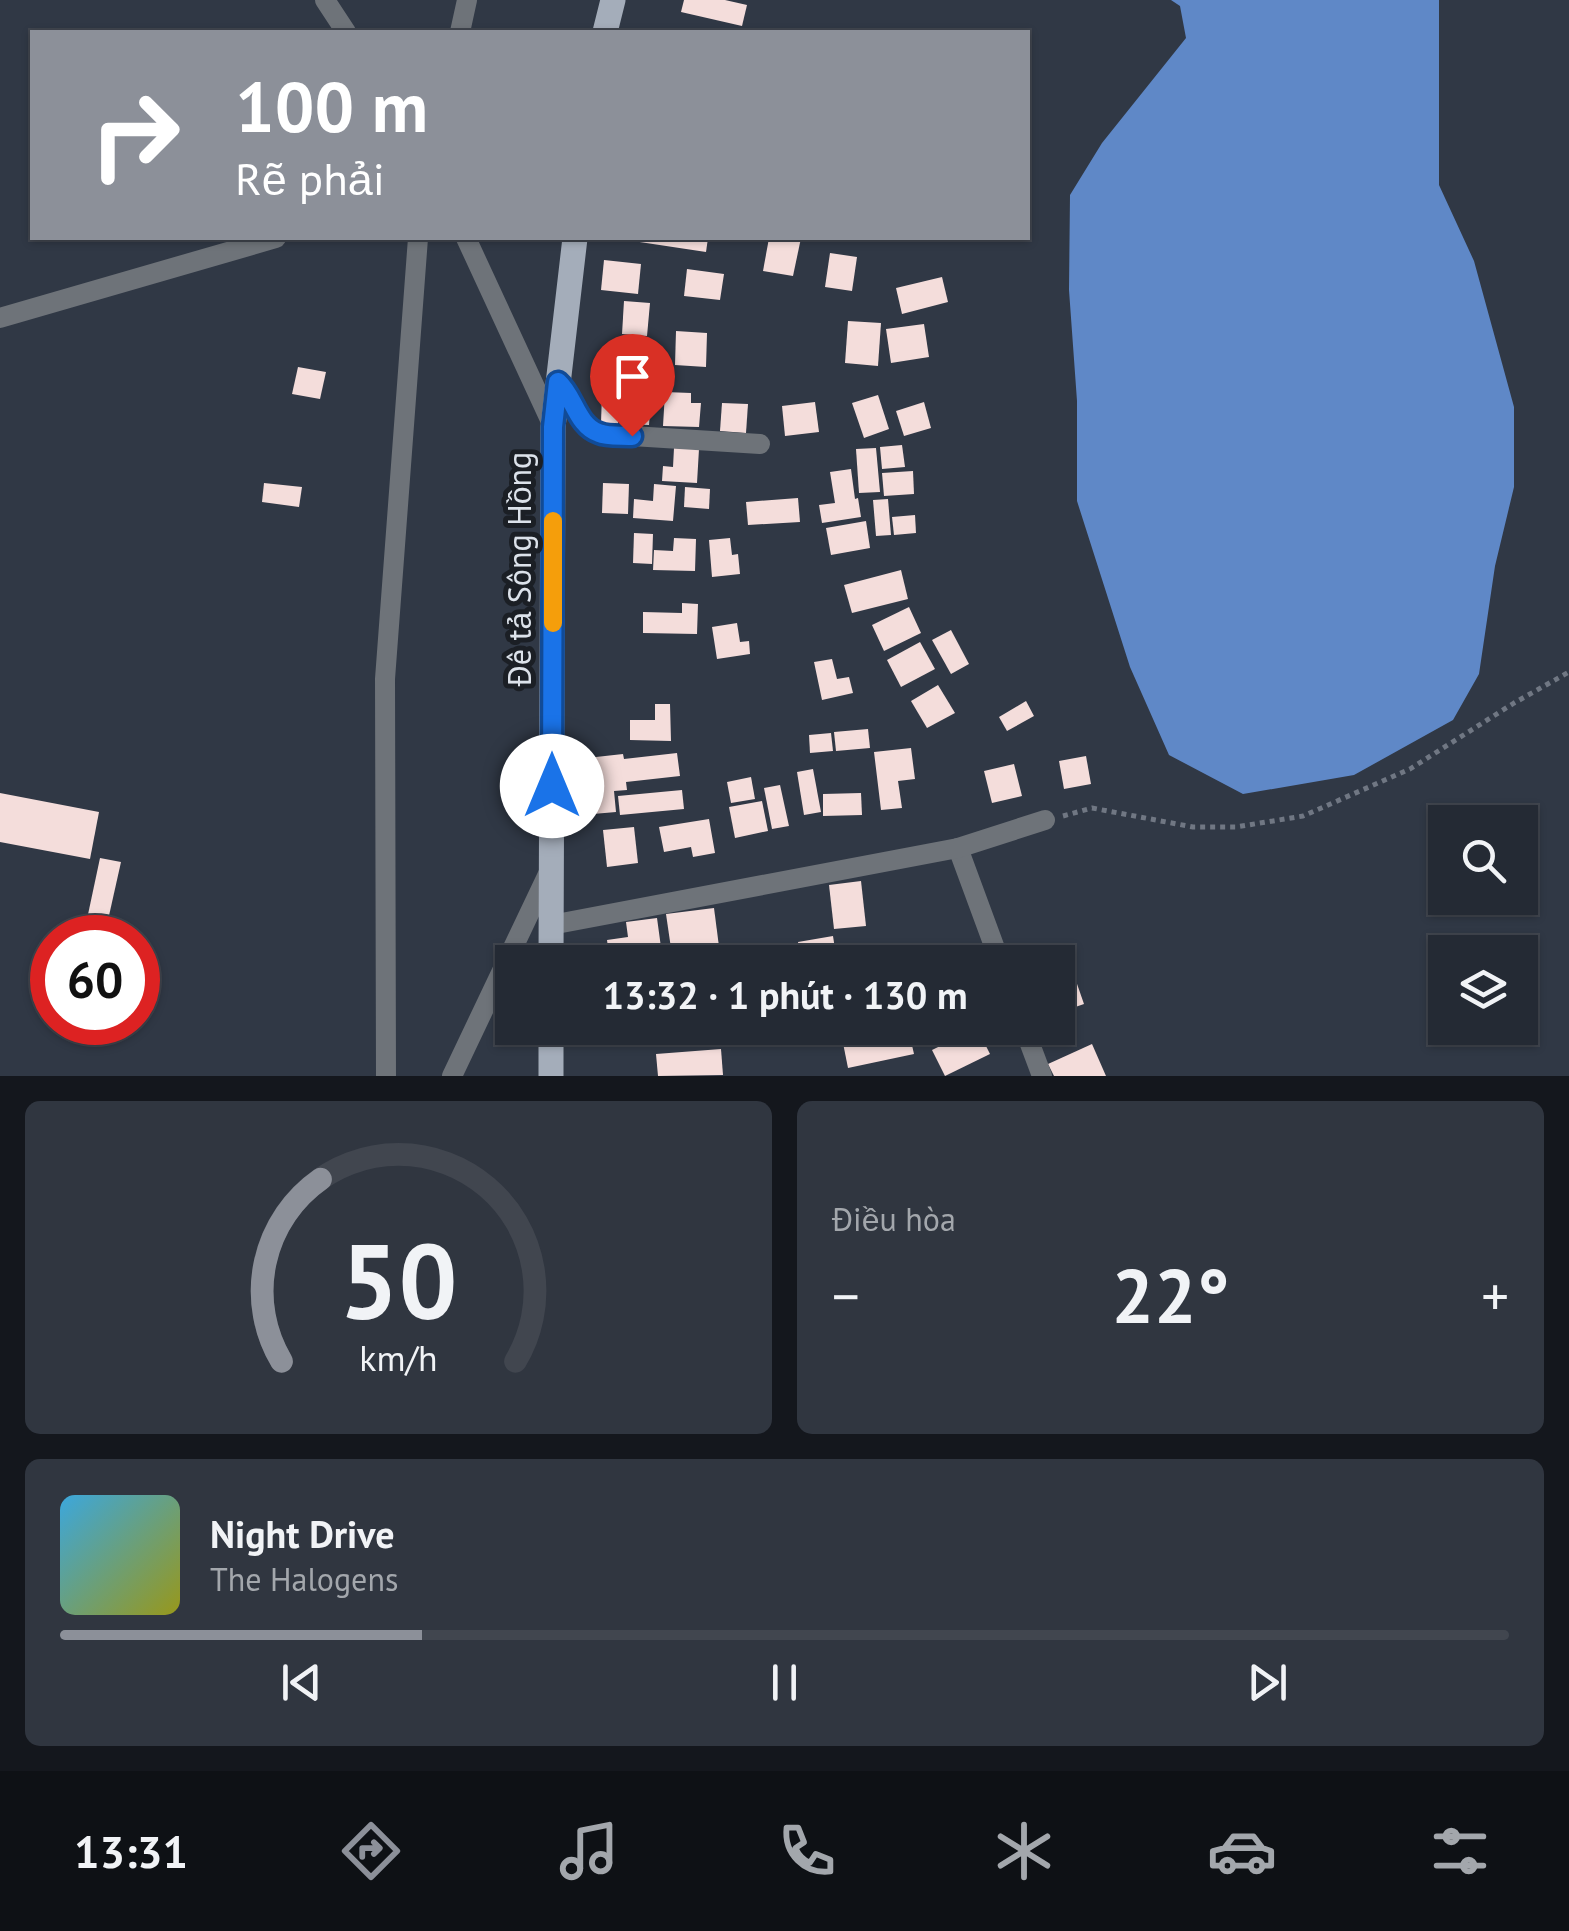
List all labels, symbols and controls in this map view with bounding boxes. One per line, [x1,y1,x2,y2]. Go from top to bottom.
text: 100 m [235,61,428,151]
icon: right [70,70,200,200]
text: Rẽ phải [235,149,385,207]
pin [590,334,675,437]
icon: arrive [605,349,660,404]
street label: Đê tả Sông Hồng [498,452,540,687]
position arrow [500,734,604,838]
map controls [1428,805,1538,1045]
button: search [1428,805,1538,915]
speed limit sign: 60 [30,915,160,1045]
button: layers [1428,935,1538,1045]
text: 13:32 · 1 phút · 130 m [602,970,968,1019]
text: Điều hòa [832,1198,956,1240]
text: 50 [340,1213,457,1348]
text: 22° [1112,1247,1229,1344]
text: − [832,1260,860,1331]
text: + [1481,1260,1509,1331]
text: km/h [359,1335,438,1381]
text: Night Drive [210,1509,394,1558]
text: The Halogens [210,1558,398,1600]
icon: previous [274,1655,329,1710]
icon: pause [757,1655,812,1710]
icon: next [1240,1655,1295,1710]
icon: directions [336,1816,406,1886]
icon: music [554,1816,624,1886]
icon: phone [772,1816,842,1886]
icon: climate [989,1816,1059,1886]
icon: car [1207,1816,1277,1886]
icon: filters [1425,1816,1495,1886]
text: 13:31 [74,1822,188,1880]

